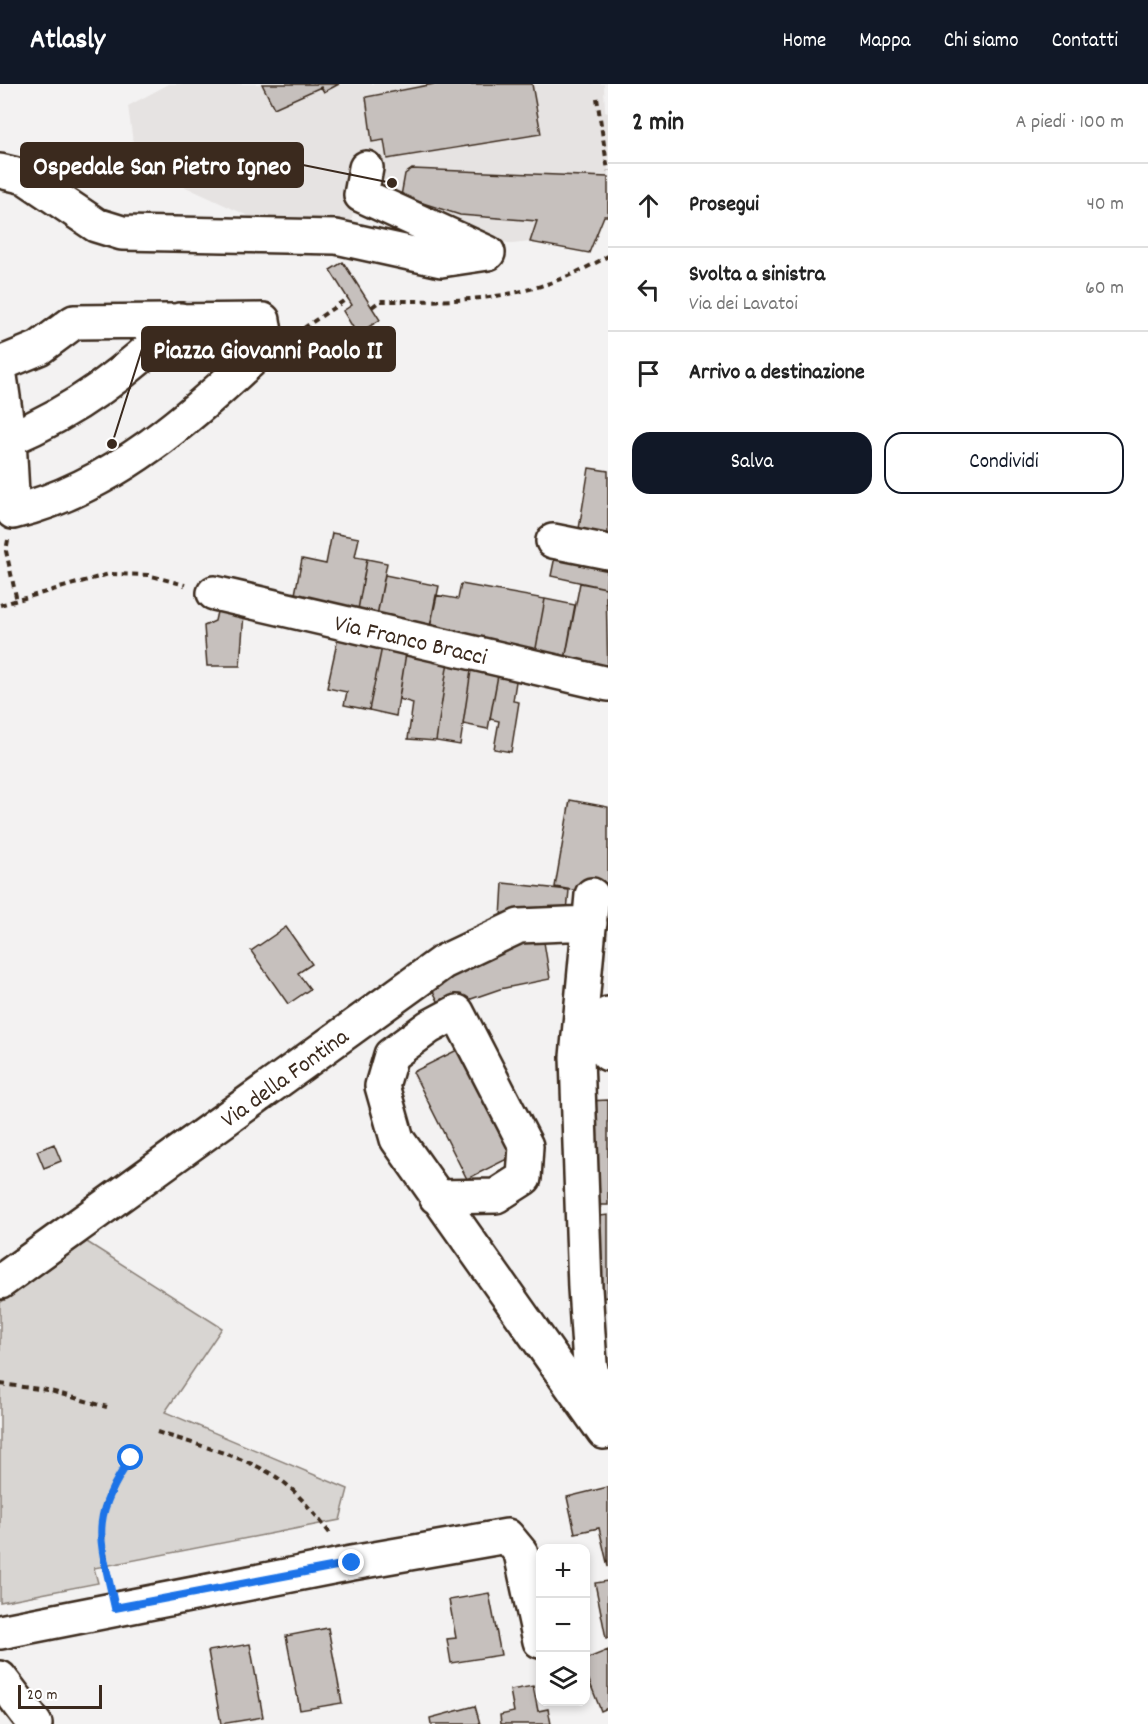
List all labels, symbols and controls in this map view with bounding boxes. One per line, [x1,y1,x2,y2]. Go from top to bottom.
text: Atlasly [30,22,105,62]
text: Home [783,27,826,57]
text: Mappa [859,27,911,57]
text: Chi siamo [944,27,1019,57]
text: Contatti [1052,27,1118,57]
text: 2 min [632,105,684,142]
text: A piedi · 100 m [1016,109,1124,137]
callout: Ospedale San Pietro Igneo [21,143,303,187]
text: Ospedale San Pietro Igneo [33,150,291,187]
icon: ahead [632,189,665,222]
text: Prosegui [689,190,759,221]
text: 40 m [1086,191,1124,219]
text: Svolta a sinistra [689,260,825,291]
icon: left [632,273,665,306]
text: 60 m [1085,275,1124,303]
text: Via dei Lavatoi [689,291,798,319]
callout: Piazza Giovanni Paolo II [142,327,395,371]
text: Piazza Giovanni Paolo II [153,334,384,371]
icon: arrive [632,357,665,390]
text: Arrivo a destinazione [689,358,865,389]
button: Salva [632,432,872,494]
button: Condividi [884,432,1124,494]
street label: Via Franco Bracci [331,608,490,676]
street label: Via della Fontina [215,1021,357,1137]
route start [117,1444,143,1470]
map controls [536,1544,590,1706]
button: + [536,1544,590,1598]
route end [338,1549,364,1575]
button: − [536,1598,590,1652]
button: layers [536,1652,590,1706]
scale bar [18,1682,102,1710]
text: 20 m [27,1684,57,1707]

